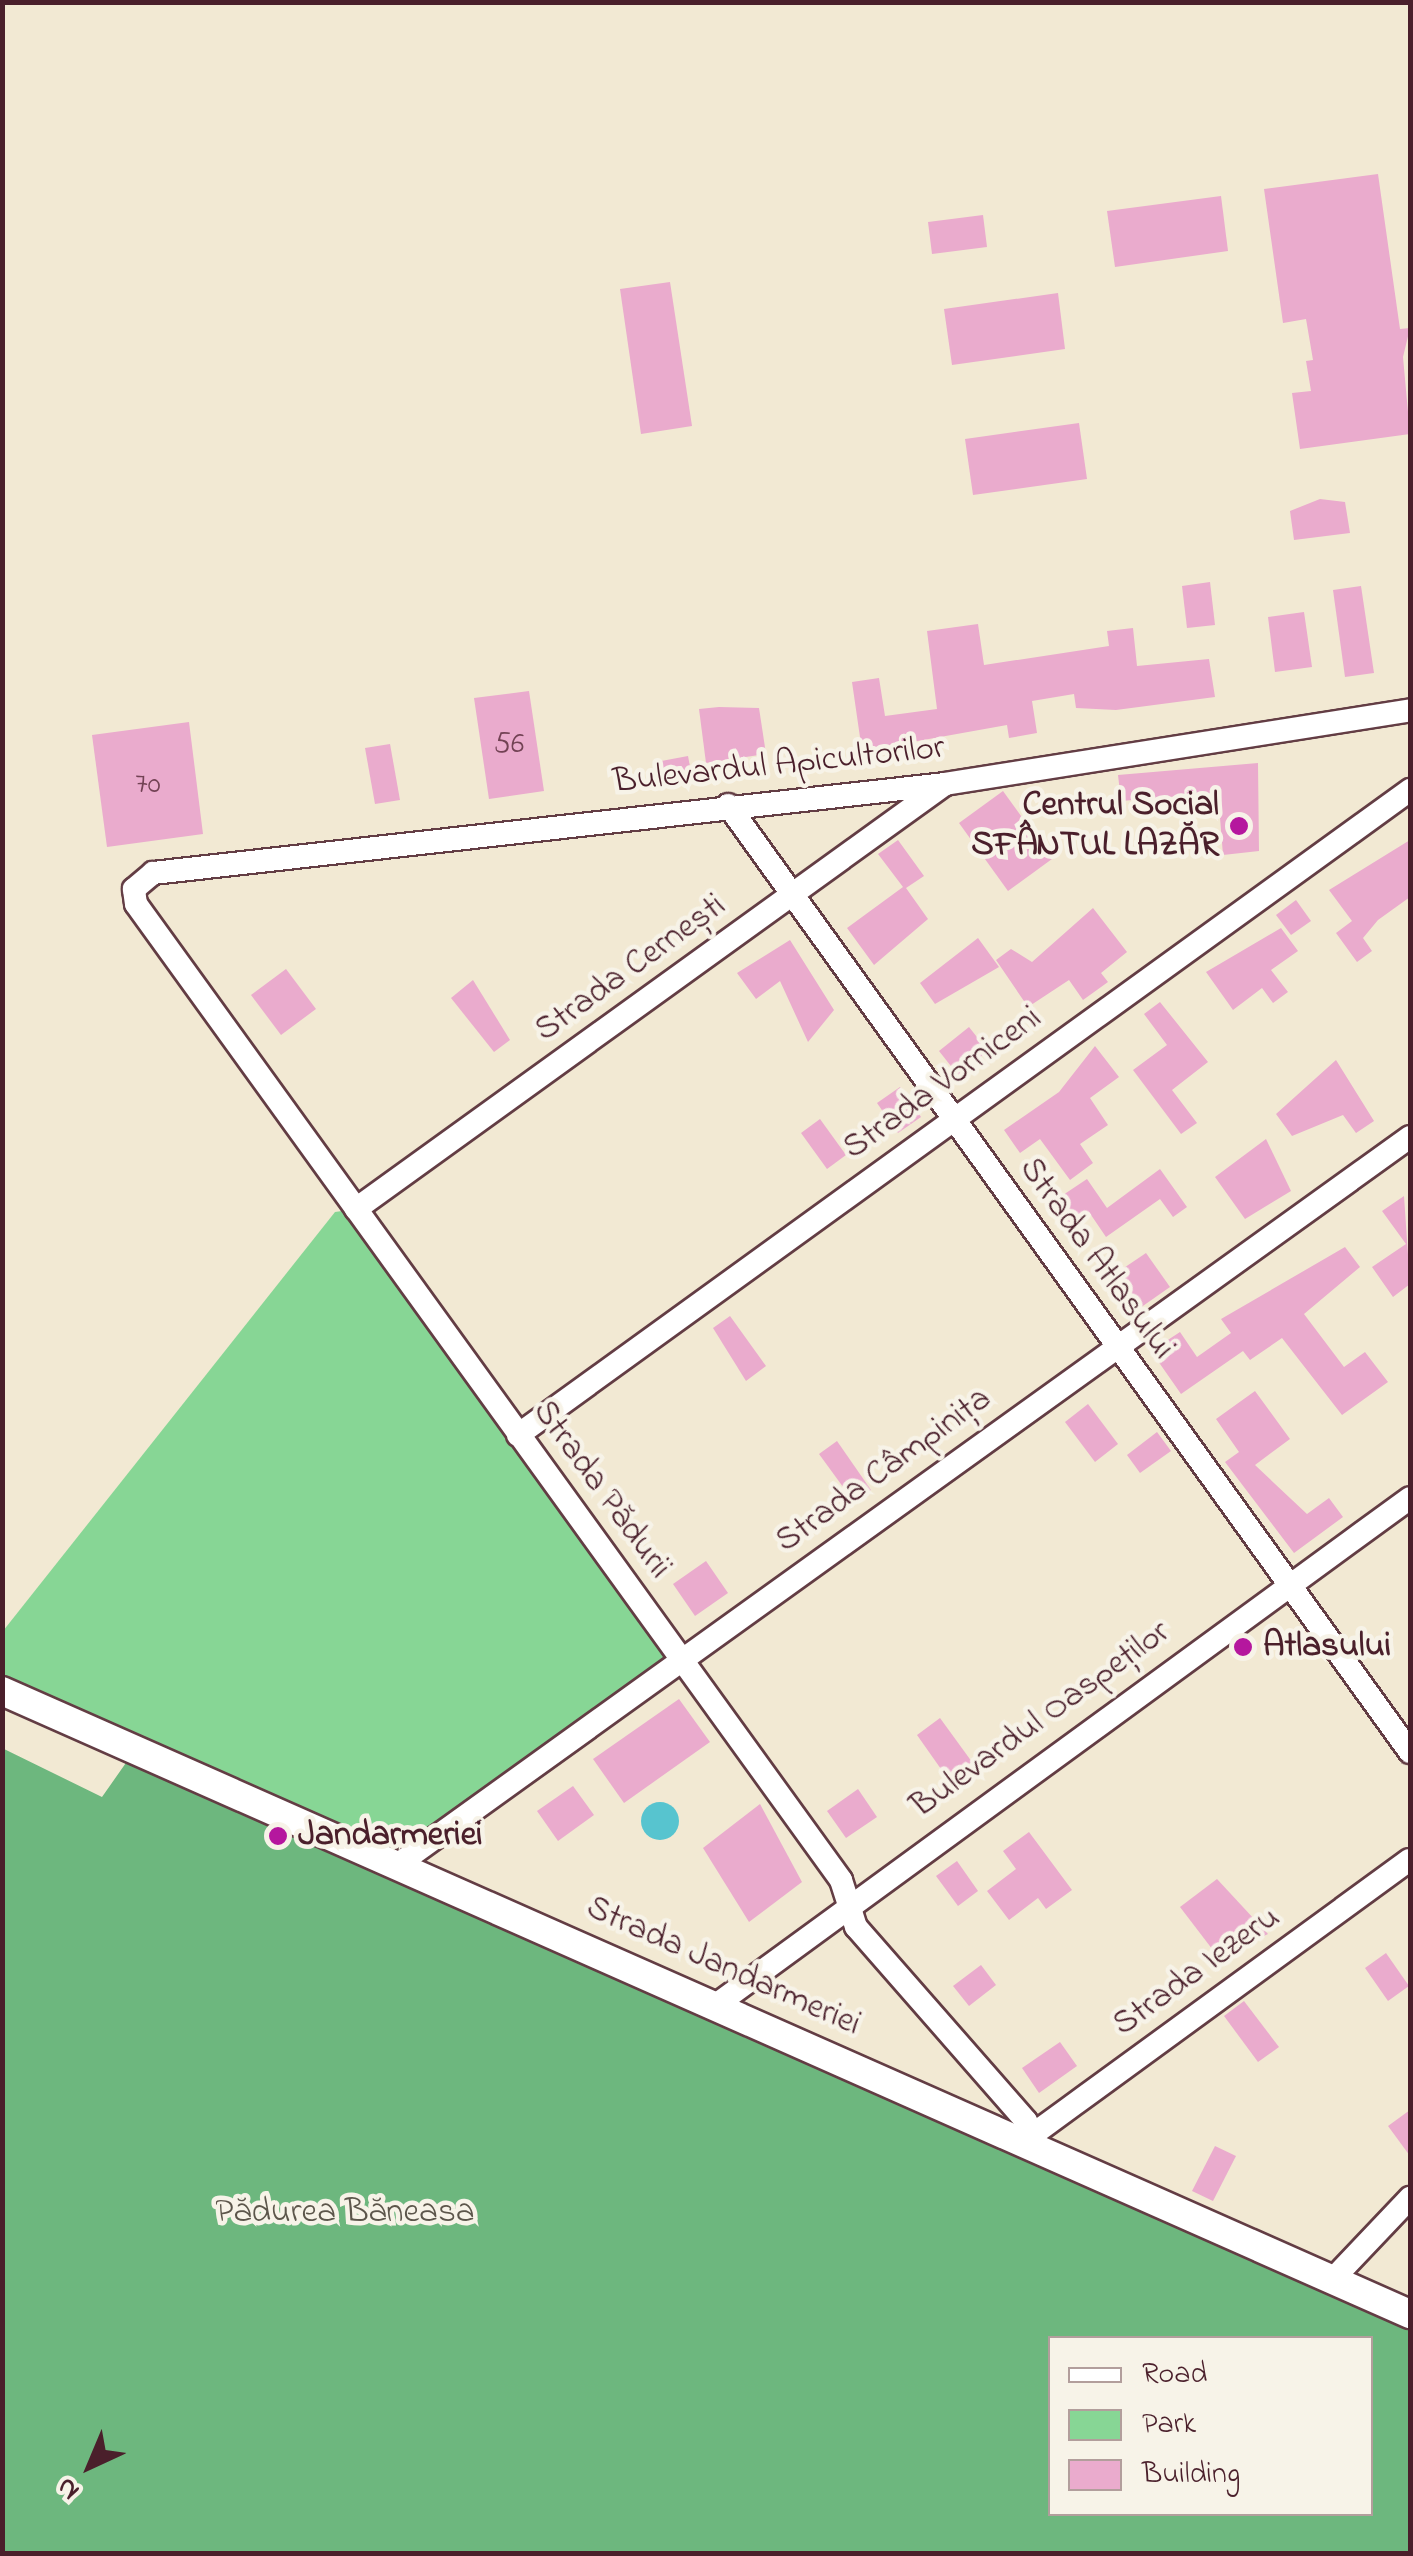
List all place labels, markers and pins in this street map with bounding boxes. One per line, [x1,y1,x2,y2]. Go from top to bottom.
place label: Centrul Social SFÂNTUL LAZĂR [971,785,1219,867]
marker: Centrul Social SFÂNTUL LAZĂR [1228,815,1250,837]
place label: Atlasului [1263,1626,1391,1668]
marker: Atlasului [1232,1636,1254,1658]
place label: Jandarmeriei [298,1815,483,1857]
marker: Jandarmeriei [267,1825,289,1847]

